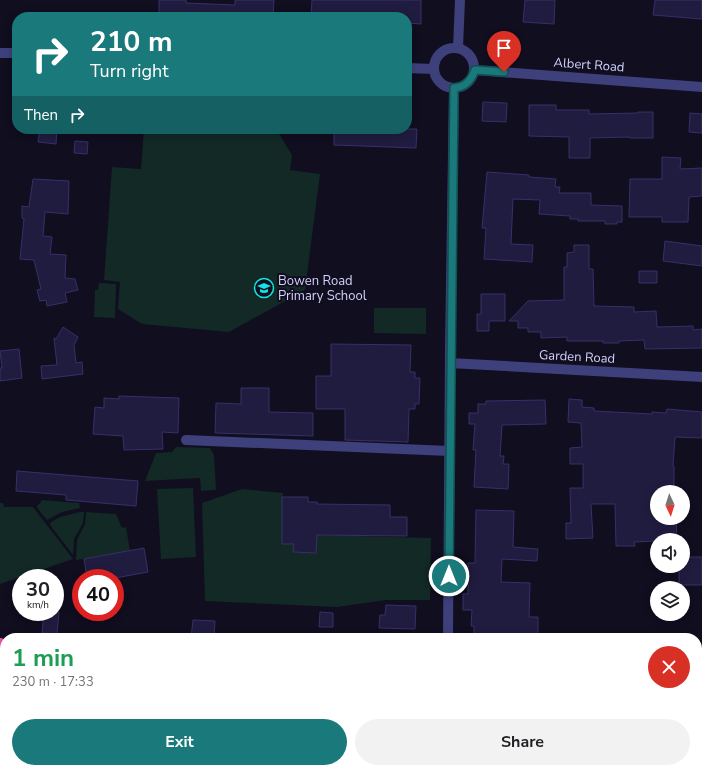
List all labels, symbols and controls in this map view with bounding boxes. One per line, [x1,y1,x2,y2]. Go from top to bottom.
text: 210 m [90,23,173,61]
icon: right [24,28,76,80]
pin [487,31,521,72]
icon: arrive [493,37,515,59]
street label: Albert Road [553,54,625,76]
text: Turn right [90,59,169,83]
icon: right [66,104,88,126]
text: Then [24,105,58,125]
place label: Bowen Road Primary School [278,272,367,305]
school or university icon: Bowen Road Primary School [253,277,275,299]
street label: Garden Road [538,346,616,368]
north arrow [650,485,690,525]
map controls [650,485,690,621]
button: sound [650,533,690,573]
position arrow [428,555,470,597]
speed limit sign: 40 [72,569,124,621]
text: 30 [26,576,50,603]
button: layers [650,581,690,621]
text: km/h [27,598,49,612]
text: 1 min [12,642,74,674]
button: close [648,646,690,688]
text: 230 m · 17:33 [12,673,94,691]
button: Exit [12,719,347,765]
button: Share [355,719,690,765]

